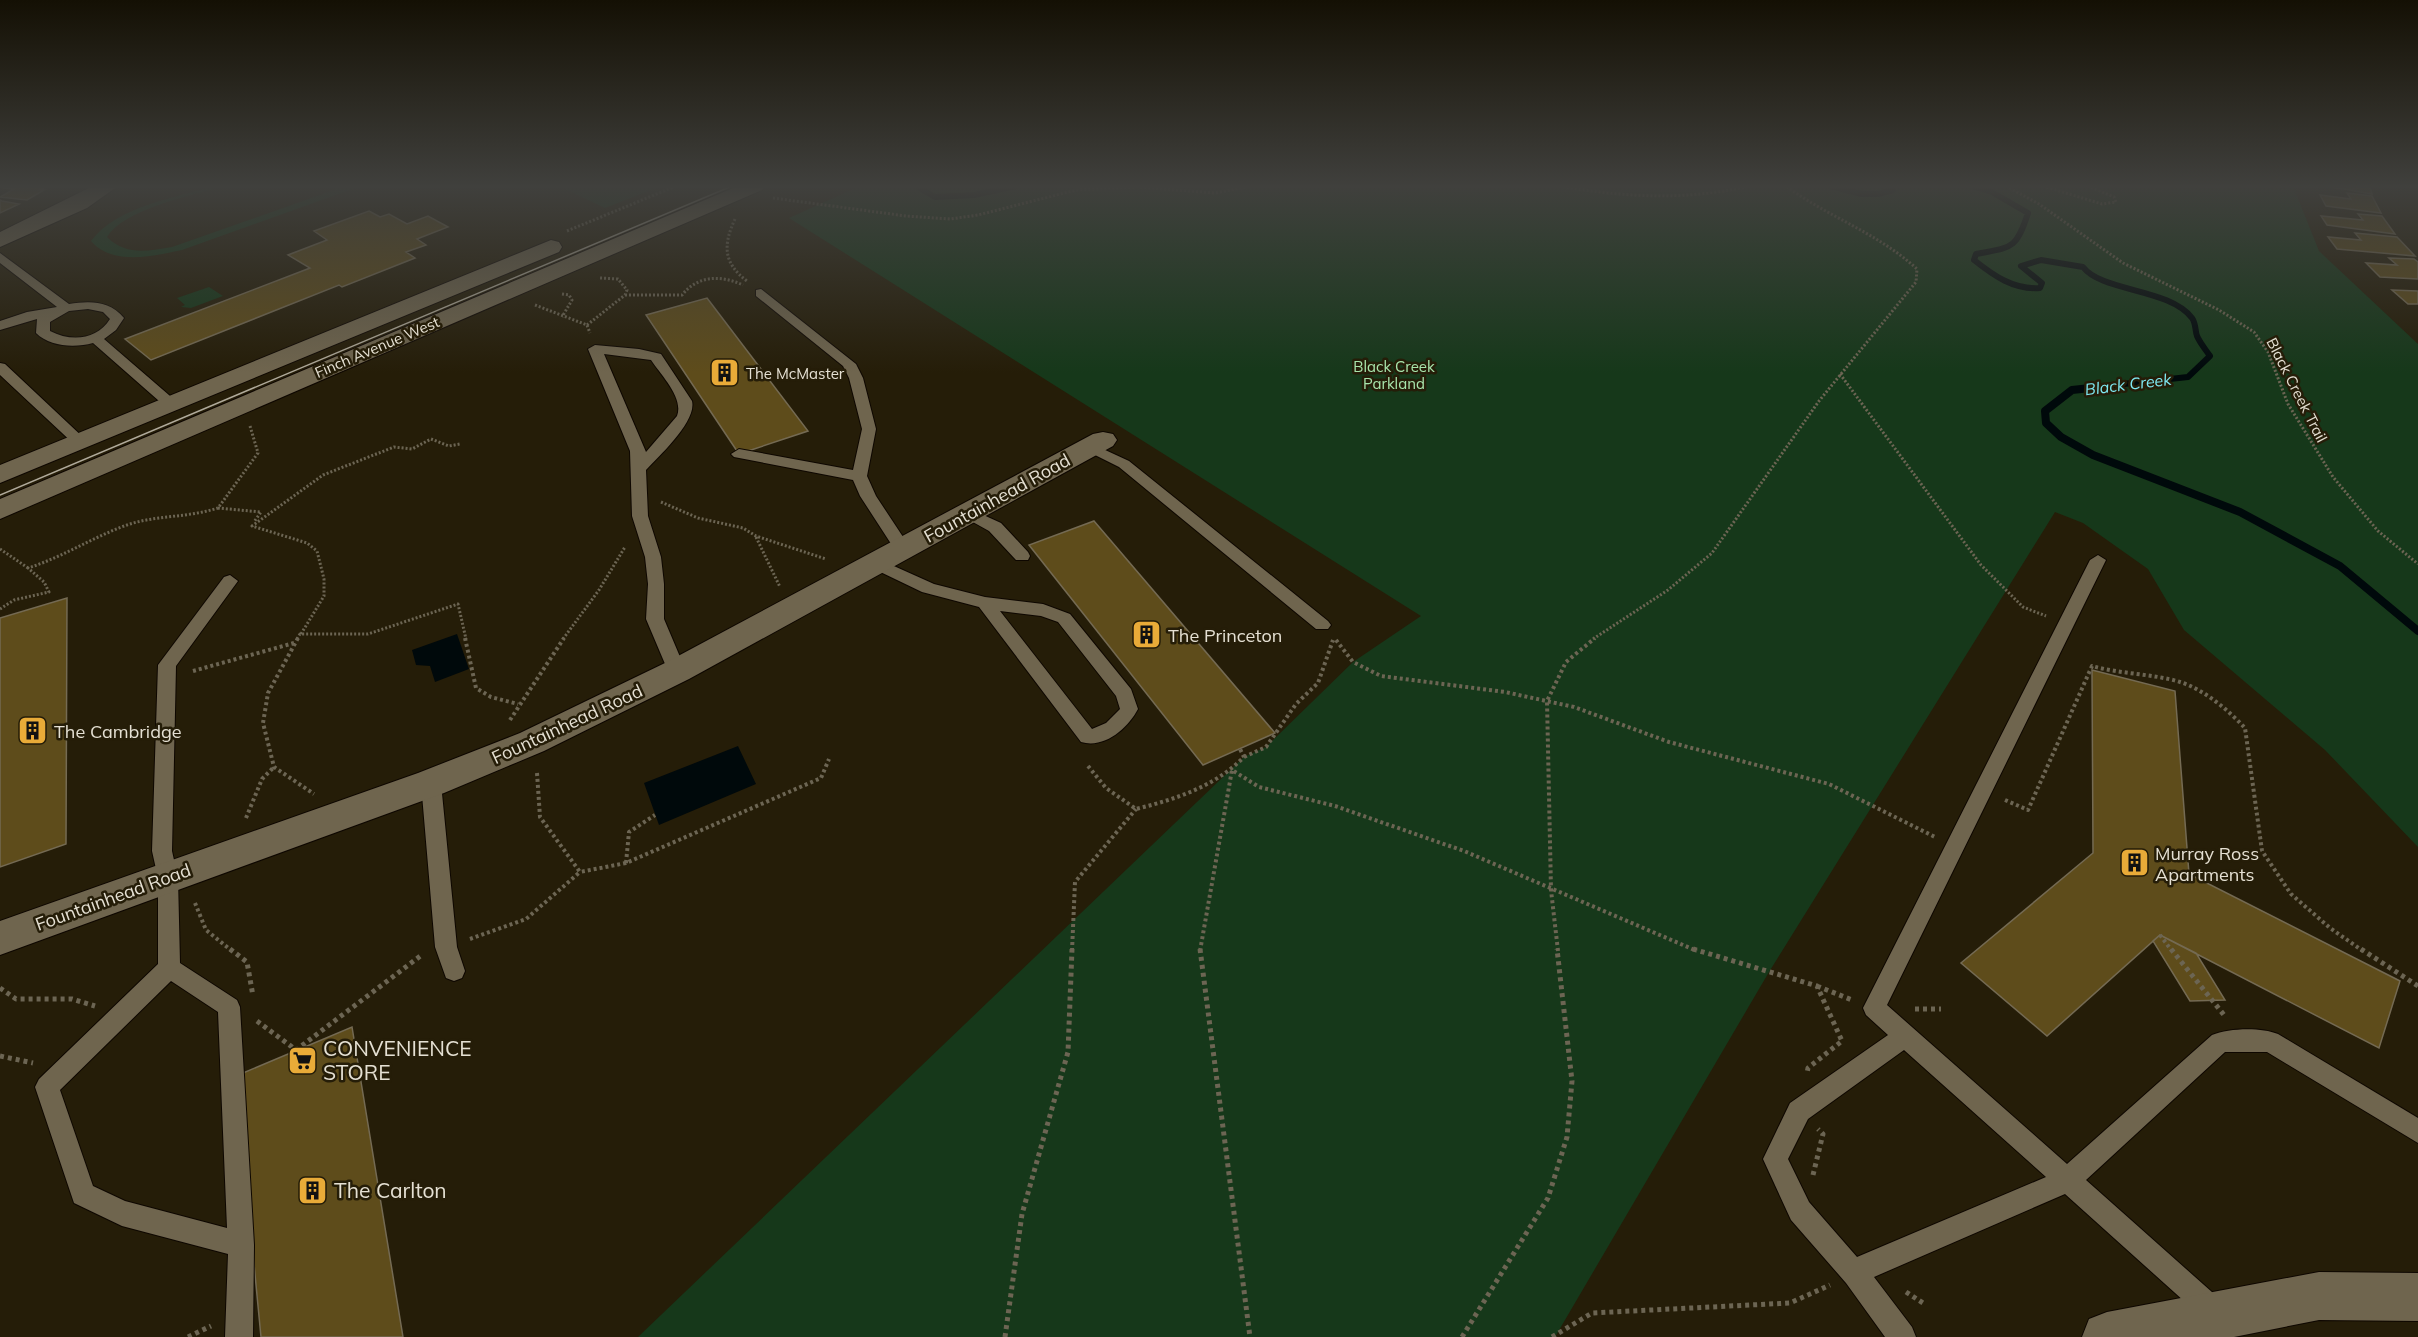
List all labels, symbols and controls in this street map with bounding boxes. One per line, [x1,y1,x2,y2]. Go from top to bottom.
street label: Finch Avenue West [312,312,442,382]
street label: Black Creek Trail [2262,335,2332,445]
building icon: The McMaster [709,357,741,389]
park label: Black Creek Parkland [1353,357,1435,393]
place label: The McMaster [746,364,845,383]
water label: Black Creek [2084,369,2173,399]
street label: Fountainhead Road [920,448,1074,548]
building icon: The Princeton [1131,619,1163,651]
place label: The Princeton [1168,624,1282,647]
street label: Fountainhead Road [488,679,646,769]
building icon: The Cambridge [17,715,49,747]
place label: The Cambridge [54,720,182,743]
place label: Murray Ross Apartments [2155,842,2259,886]
building icon: Murray Ross Apartments [2118,847,2150,879]
street label: Fountainhead Road [32,858,194,936]
place label: CONVENIENCE STORE [323,1035,472,1085]
supermarket icon: CONVENIENCE STORE [286,1044,318,1076]
building icon: The Carlton [297,1174,329,1206]
place label: The Carlton [334,1177,447,1203]

